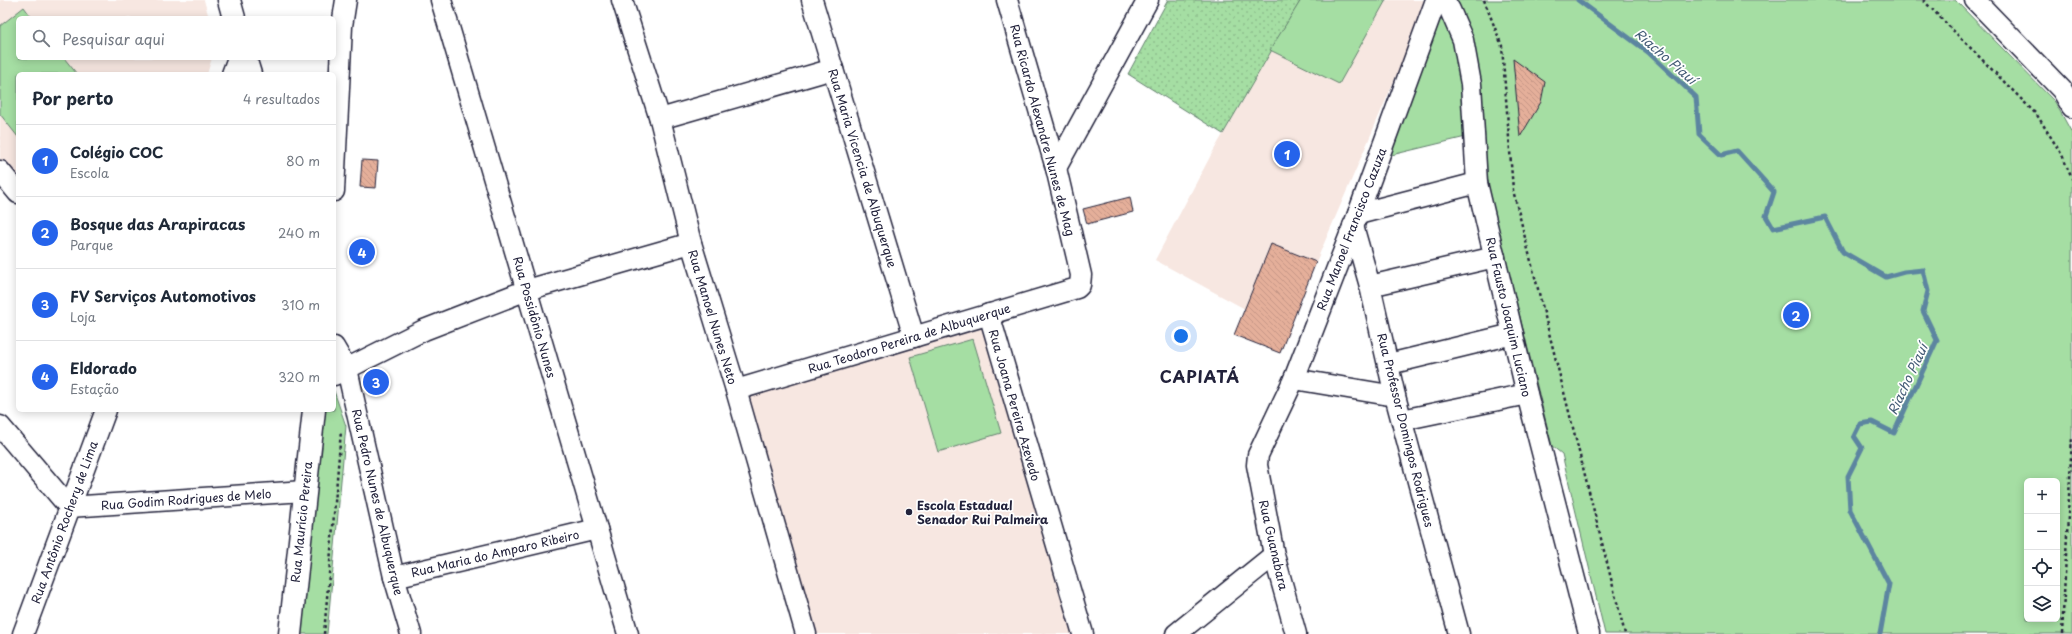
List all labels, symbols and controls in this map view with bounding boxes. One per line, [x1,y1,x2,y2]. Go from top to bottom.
search box [16,16,336,60]
street label: Rua Ricardo Alexandre Nunes de Mag [1006,22,1080,238]
water label: Riacho Piauí [1631,24,1703,90]
icon: search [30,27,52,49]
text: Pesquisar aqui [62,27,165,50]
street label: Rua Maria Vicencia de Albuquerque [824,66,902,270]
text: Por perto [32,85,113,111]
text: 4 resultados [243,89,320,108]
pin: 1 [1274,139,1300,169]
text: Colégio COC [70,140,164,163]
street label: Rua Manoel Francisco Cazuza [1312,144,1391,313]
text: 1 [42,151,48,170]
text: 80 m [286,151,320,170]
text: Escola [70,163,109,182]
text: Bosque das Arapiracas [70,212,245,235]
text: 2 [40,223,50,242]
text: 240 m [278,223,320,242]
text: Parque [70,235,113,254]
street label: Rua Fausto Joaquim Luciano [1482,235,1536,399]
pin: 4 [349,237,375,267]
street label: Rua Manoel Nunes Neto [684,248,742,387]
street label: Rua Possidônio Nunes [509,254,561,380]
text: FV Serviços Automotivos [70,284,256,307]
text: 3 [41,295,49,314]
text: 310 m [281,295,320,314]
street label: Rua Teodoro Pereira de Albuquerque [806,298,1013,377]
pin: 2 [1783,300,1809,330]
text: Loja [70,307,96,326]
your location [1171,326,1191,346]
street label: Rua Joana Pereira Azevedo [985,327,1045,483]
street label: Rua Professor Domingos Rodrigues [1373,331,1439,529]
water label: Riacho Piauí [1882,338,1933,418]
text: Eldorado [70,356,137,379]
district label: CAPIATÁ [1160,364,1240,388]
text: 4 [41,367,49,386]
text: 320 m [278,367,320,386]
pin: 3 [363,367,389,397]
text: Estação [70,379,119,398]
street label: Rua Pedro Nunes de Albuquerque [348,407,408,597]
street label: Rua Antônio Rochery de Lima [26,438,102,606]
street label: Rua Maurício Pereira [286,460,316,583]
map controls [2024,478,2060,622]
button: + [2024,478,2060,514]
street label: Rua Godim Rodrigues de Melo [100,484,272,514]
place label: Escola Estadual Senador Rui Palmeira [917,496,1049,528]
street label: Rua Guanabara [1255,498,1293,592]
marker: Escola Estadual Senador Rui Palmeira [904,507,914,517]
button: − [2024,514,2060,550]
street label: Rua Maria do Amparo Ribeiro [409,525,581,581]
button: locate [2024,550,2060,586]
button: layers [2024,586,2060,622]

